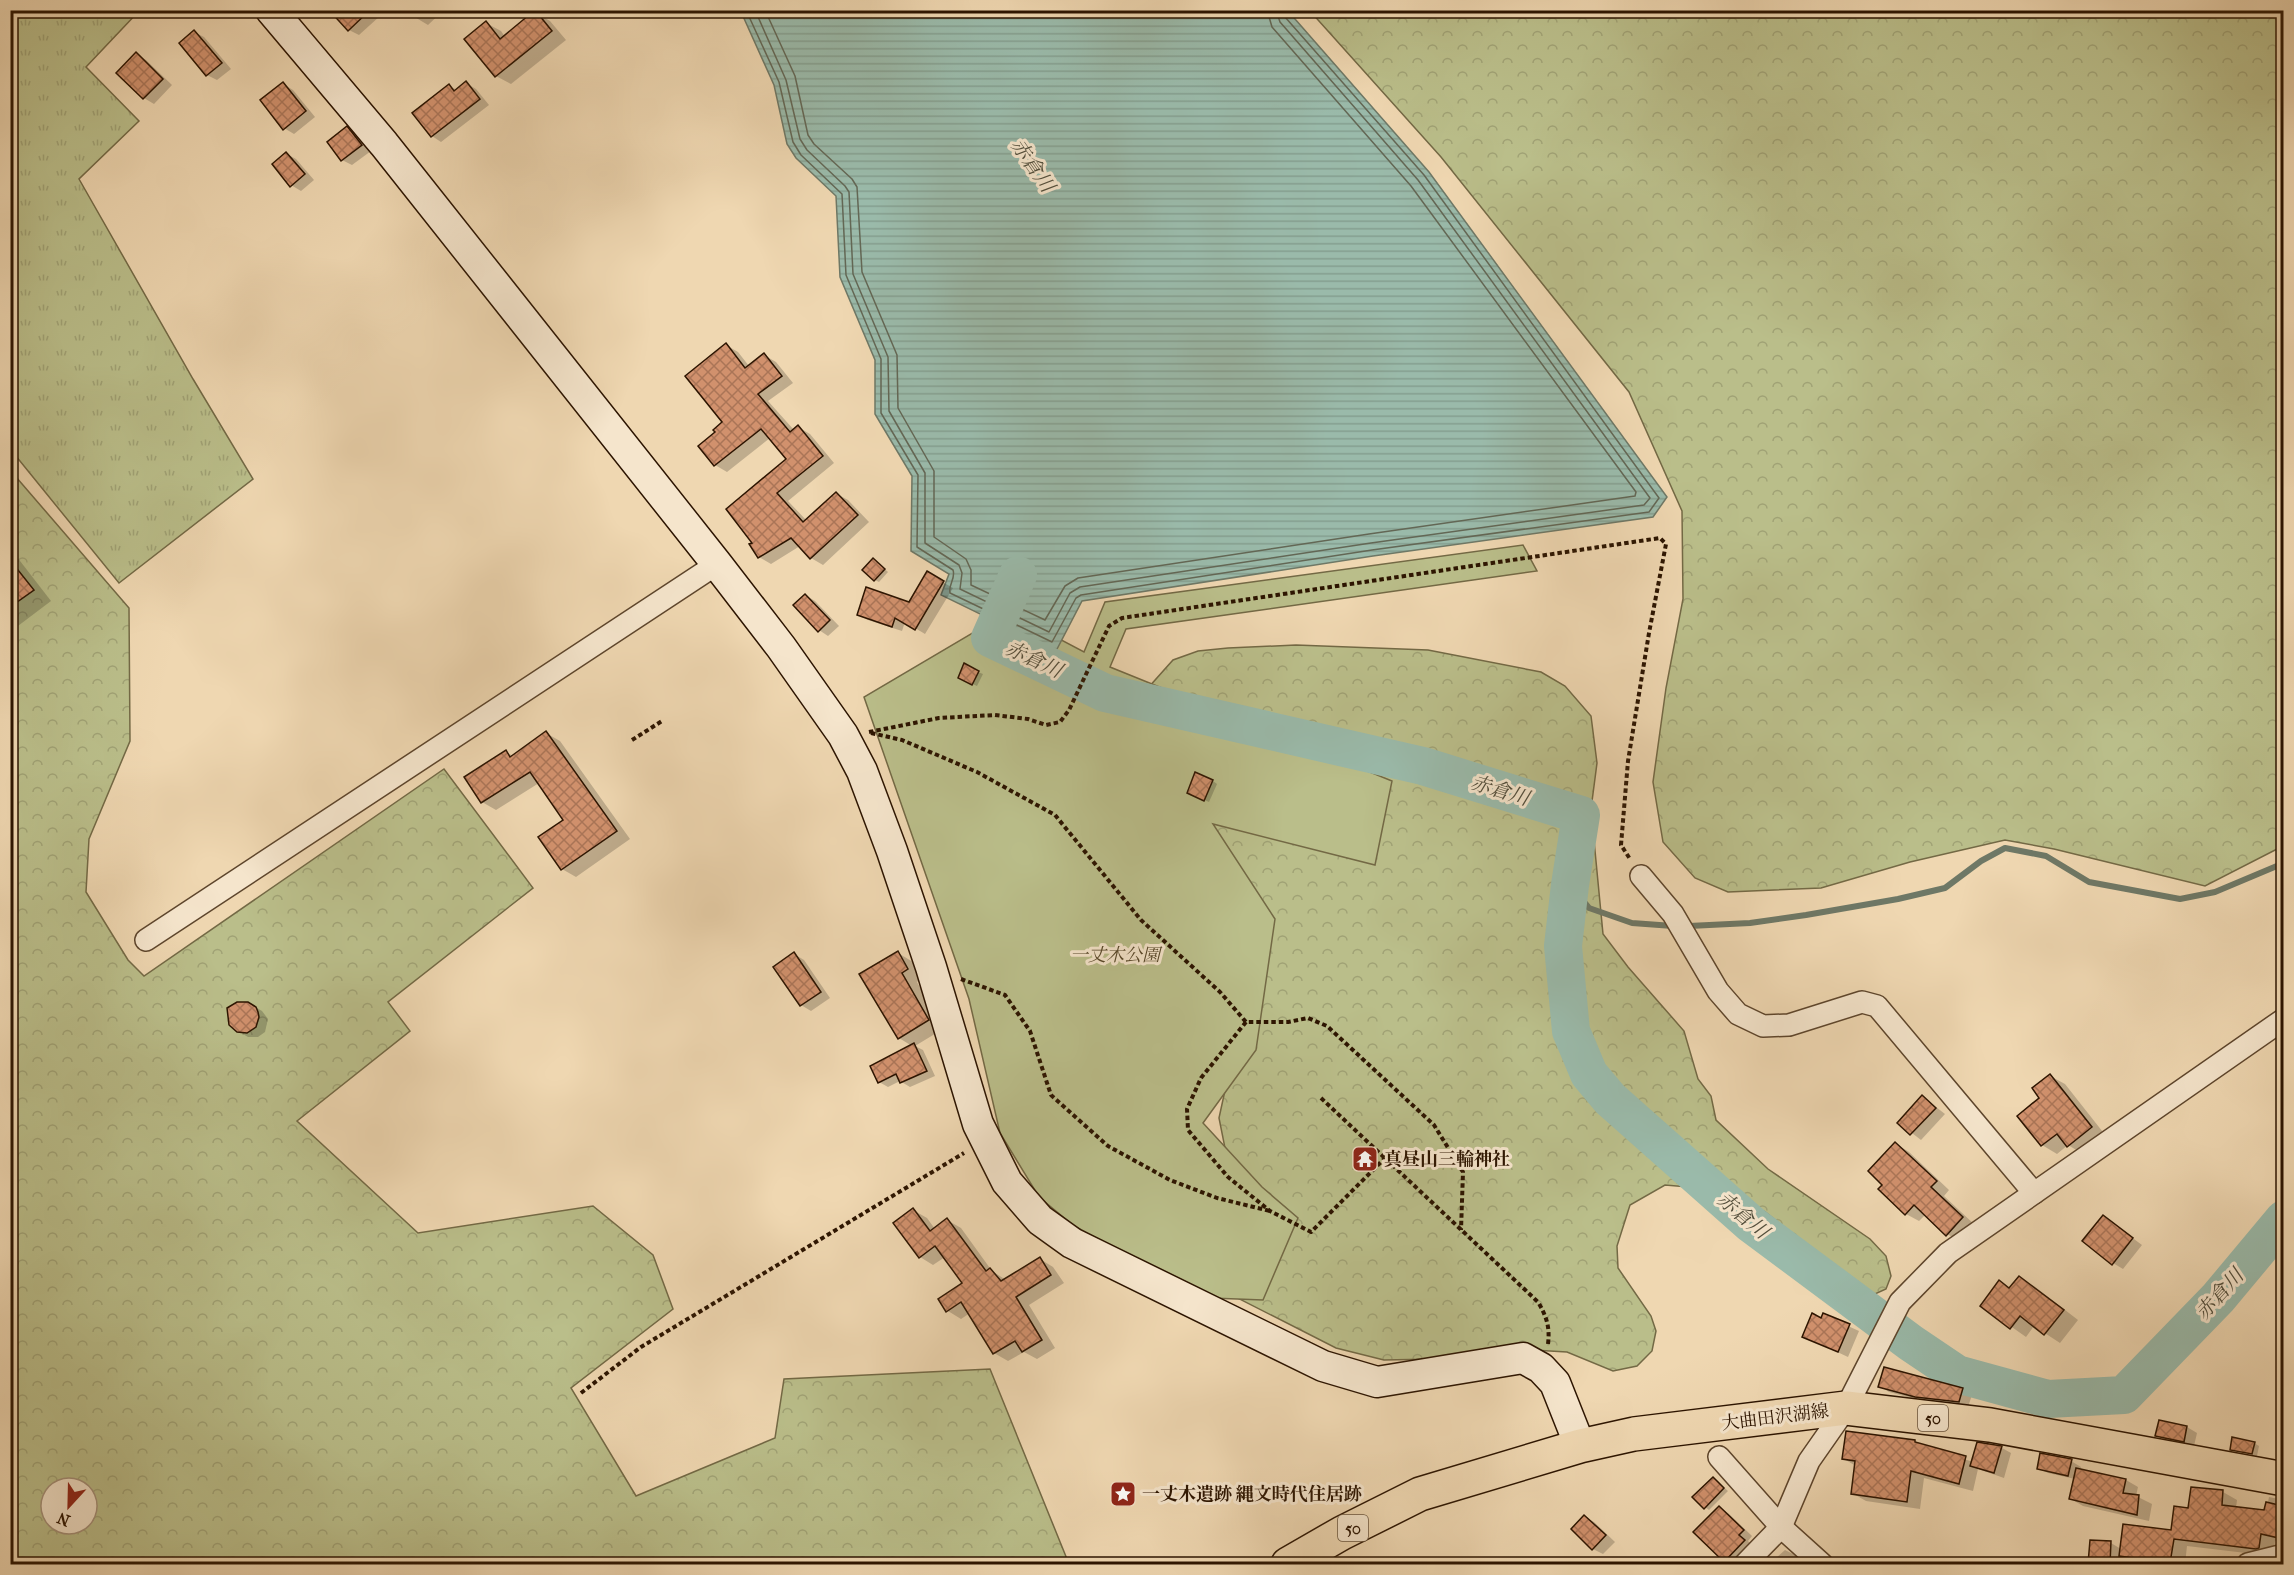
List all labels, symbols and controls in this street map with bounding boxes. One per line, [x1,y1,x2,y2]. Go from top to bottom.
water label: 赤倉川 [1006,134,1060,198]
water label: 赤倉川 [1002,636,1068,683]
water label: 赤倉川 [1468,771,1534,811]
park label: 一丈木公園 [1070,945,1163,966]
temple icon: 真昼山三輪神社 [1350,1144,1380,1174]
place label: 真昼山三輪神社 [1384,1149,1510,1170]
water label: 赤倉川 [1712,1187,1775,1245]
water label: 赤倉川 [2191,1263,2249,1324]
street label: 大曲田沢湖線 [1720,1400,1830,1434]
road number: 50 [1918,1405,1948,1431]
north arrow [39,1476,99,1536]
place icon: 一丈木遺跡 縄文時代住居跡 [1108,1479,1138,1509]
place label: 一丈木遺跡 縄文時代住居跡 [1142,1484,1362,1505]
text: N [54,1508,73,1531]
road number: 50 [1338,1515,1368,1541]

